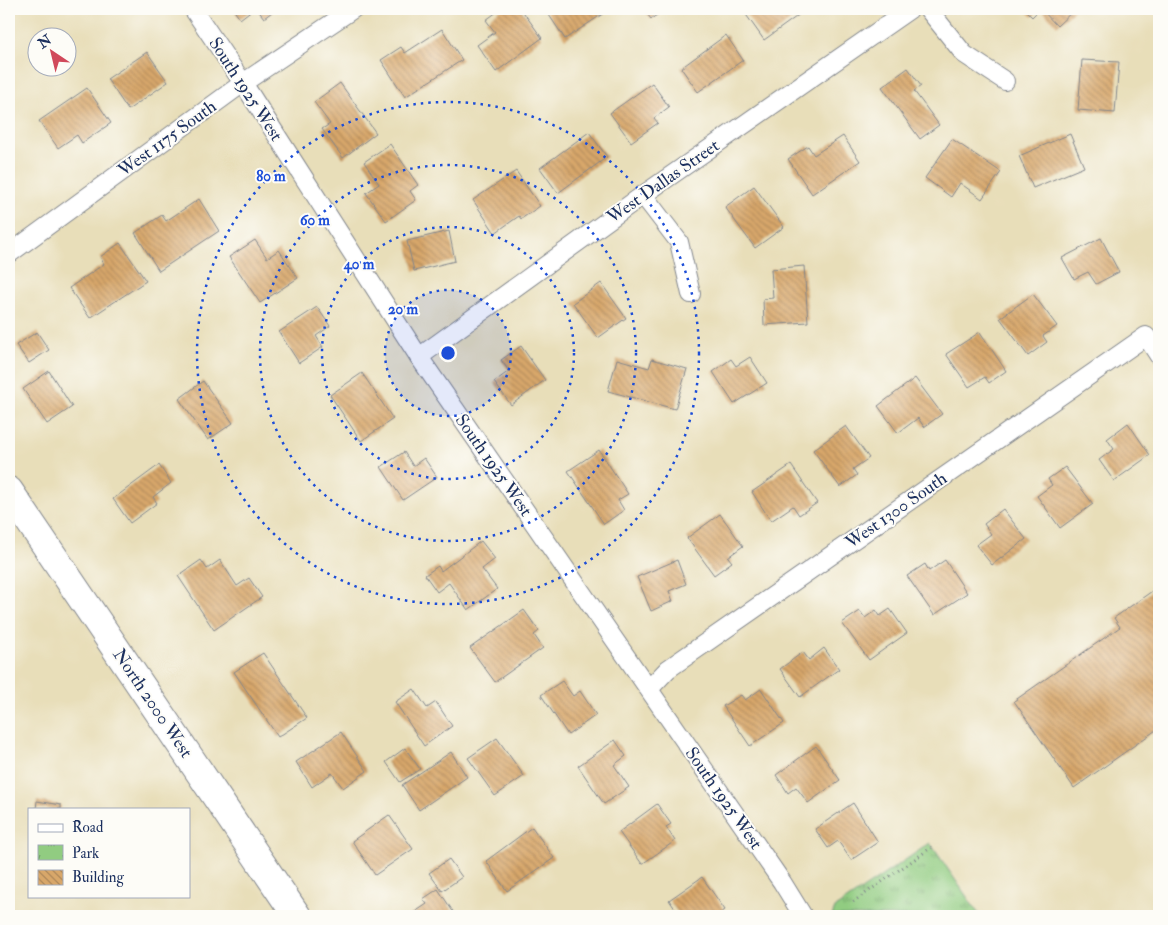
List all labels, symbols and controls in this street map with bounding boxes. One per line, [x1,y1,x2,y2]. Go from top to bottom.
north arrow [28,28,78,78]
text: N [34,31,55,53]
street label: South 1925 West [203,33,288,146]
street label: West 1175 South [113,95,221,182]
street label: West Dallas Street [602,134,724,229]
text: 80 m [256,167,286,186]
text: 60 m [300,211,330,230]
text: 40 m [343,255,375,274]
text: 20 m [388,300,418,319]
centre of rings [439,344,457,362]
street label: South 1925 West [450,410,537,521]
street label: West 1300 South [840,467,952,554]
street label: North 2000 West [108,644,198,762]
street label: South 1925 West [680,743,767,854]
legend [28,808,190,898]
text: Road [72,818,104,837]
text: Park [72,844,99,863]
text: Building [72,868,124,887]

